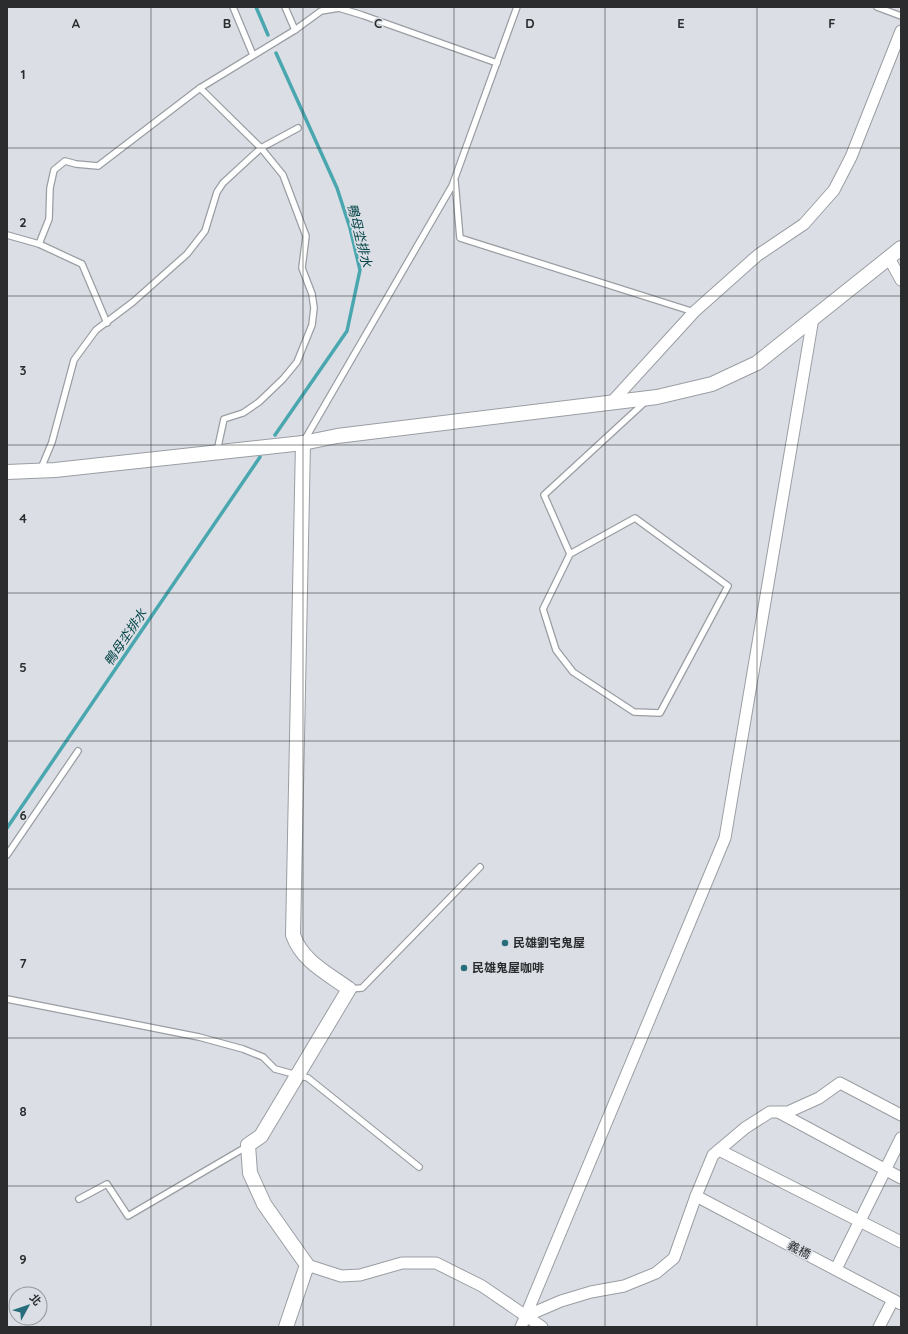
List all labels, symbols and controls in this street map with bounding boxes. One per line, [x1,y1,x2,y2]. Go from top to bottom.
text: A [72,15,81,31]
text: B [223,15,231,31]
text: C [374,15,382,31]
text: D [525,15,535,31]
text: E [677,15,685,31]
text: F [828,15,836,31]
text: 1 [20,66,26,82]
water label: 鴨母坔排水 [344,202,376,269]
text: 2 [19,214,27,230]
text: 3 [20,362,27,378]
text: 4 [19,510,27,526]
water label: 鴨母坔排水 [100,605,150,668]
text: 5 [19,659,27,675]
text: 6 [19,807,27,823]
place label: 民雄劉宅鬼屋 [513,935,585,950]
marker: 民雄劉宅鬼屋 [500,938,510,948]
text: 7 [19,955,27,971]
place label: 民雄鬼屋咖啡 [472,960,544,975]
marker: 民雄鬼屋咖啡 [459,963,469,973]
text: 8 [19,1103,27,1119]
street label: 義橋 [785,1237,813,1262]
text: 9 [19,1251,27,1267]
north arrow [8,1286,48,1326]
text: 北 [27,1291,45,1308]

